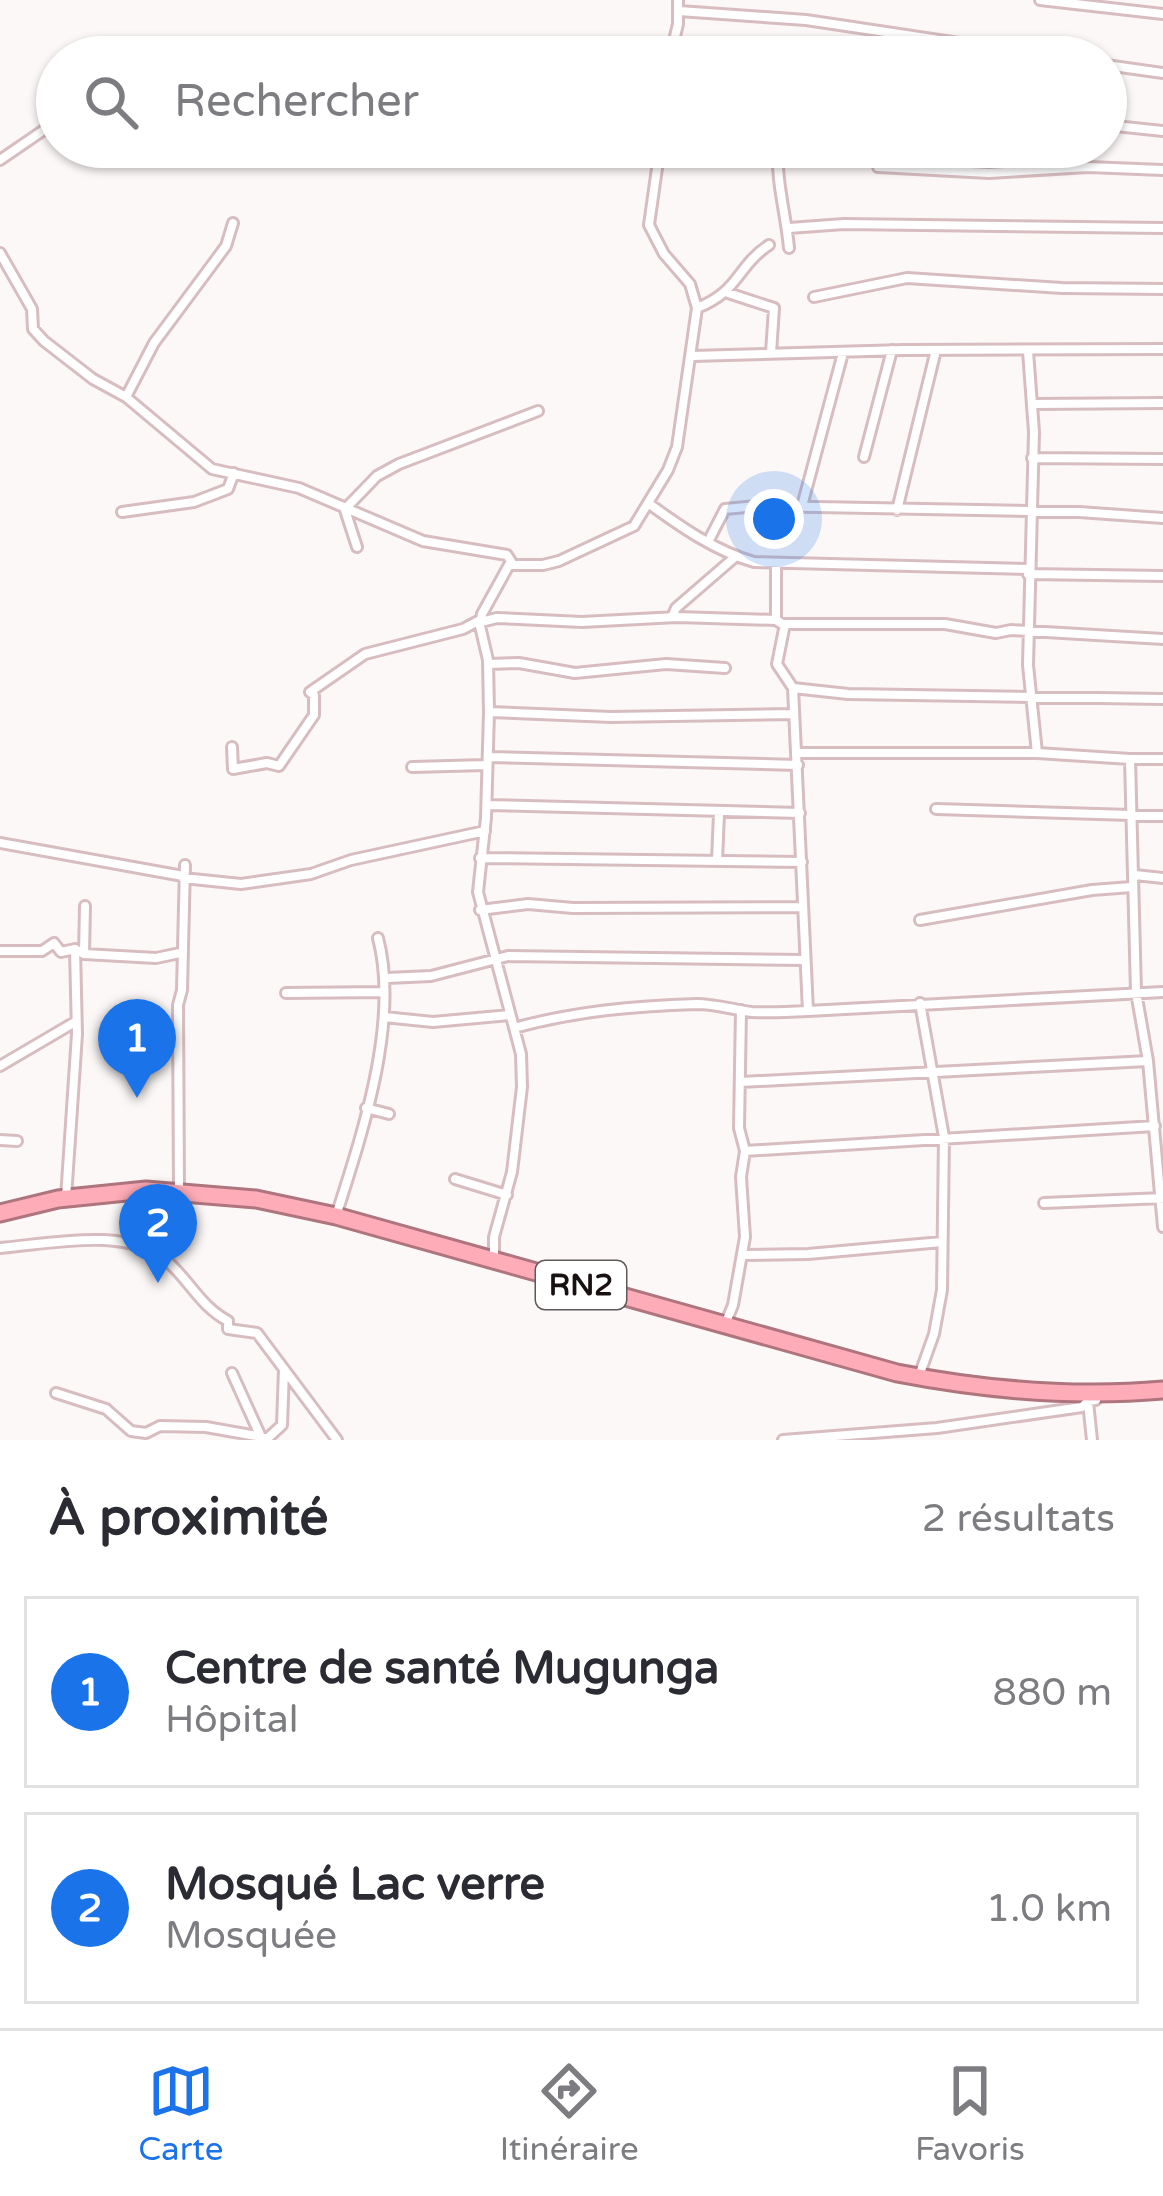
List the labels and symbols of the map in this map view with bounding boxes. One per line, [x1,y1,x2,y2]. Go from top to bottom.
your location [744,489,804,549]
pin: 1 [98,999,176,1098]
pin: 2 [119,1184,197,1283]
road number: RN2 [536,1261,626,1309]

